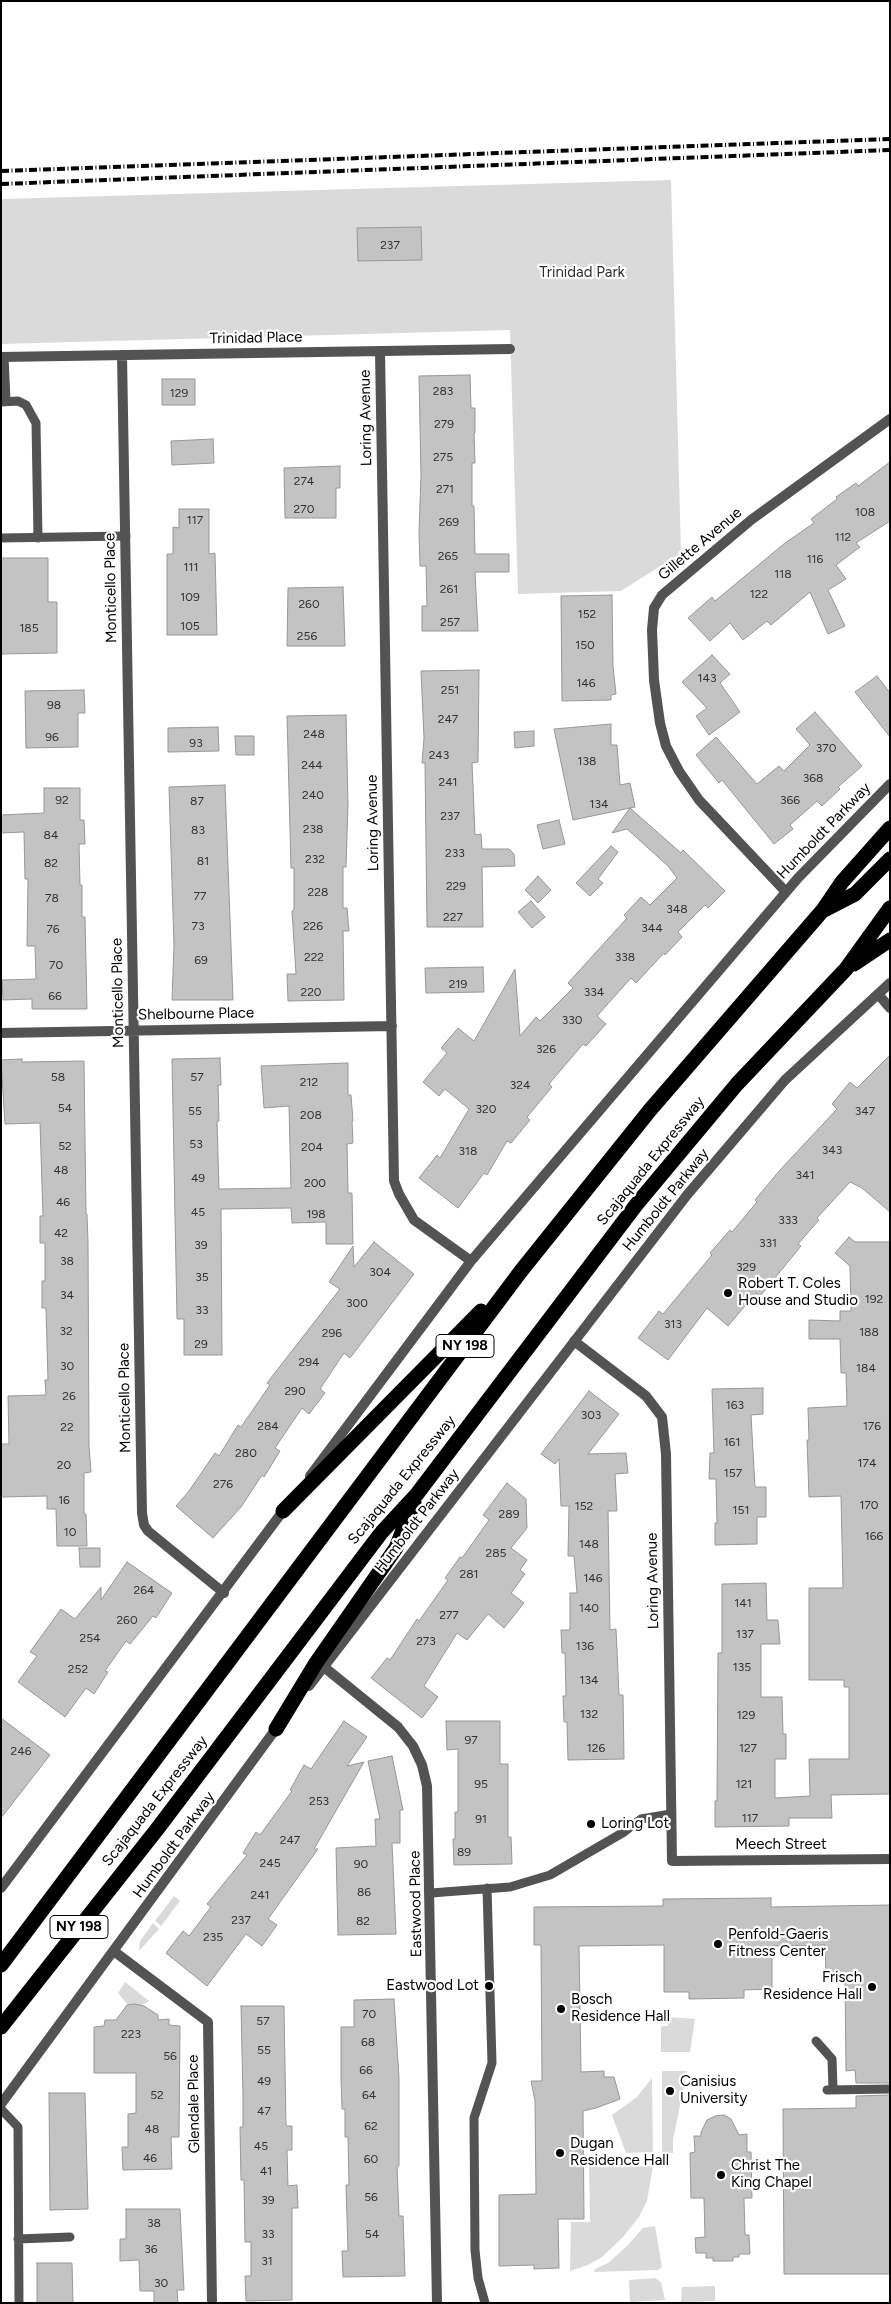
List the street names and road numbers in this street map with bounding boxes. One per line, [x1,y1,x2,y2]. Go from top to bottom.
street label: Trinidad Place [209,328,303,348]
street label: Loring Avenue [356,370,376,466]
street label: Gillette Avenue [655,504,745,584]
street label: Monticello Place [101,533,121,643]
street label: Loring Avenue [363,775,383,871]
street label: Humboldt Parkway [773,779,875,883]
street label: Monticello Place [108,938,128,1048]
street label: Shelbourne Place [138,1004,254,1024]
street label: Scajaquada Expressway [593,1093,709,1229]
street label: Humboldt Parkway [619,1145,713,1255]
road number: NY 198 [436,1334,494,1358]
street label: Monticello Place [115,1343,135,1453]
street label: Scajaquada Expressway [344,1412,460,1548]
street label: Humboldt Parkway [371,1465,463,1577]
street label: Loring Avenue [643,1533,663,1629]
street label: Scajaquada Expressway [98,1732,212,1870]
street label: Humboldt Parkway [129,1788,219,1902]
street label: Meech Street [735,1836,827,1854]
street label: Eastwood Place [406,1851,426,1957]
road number: NY 198 [50,1915,108,1938]
street label: Glendale Place [184,2054,204,2154]

